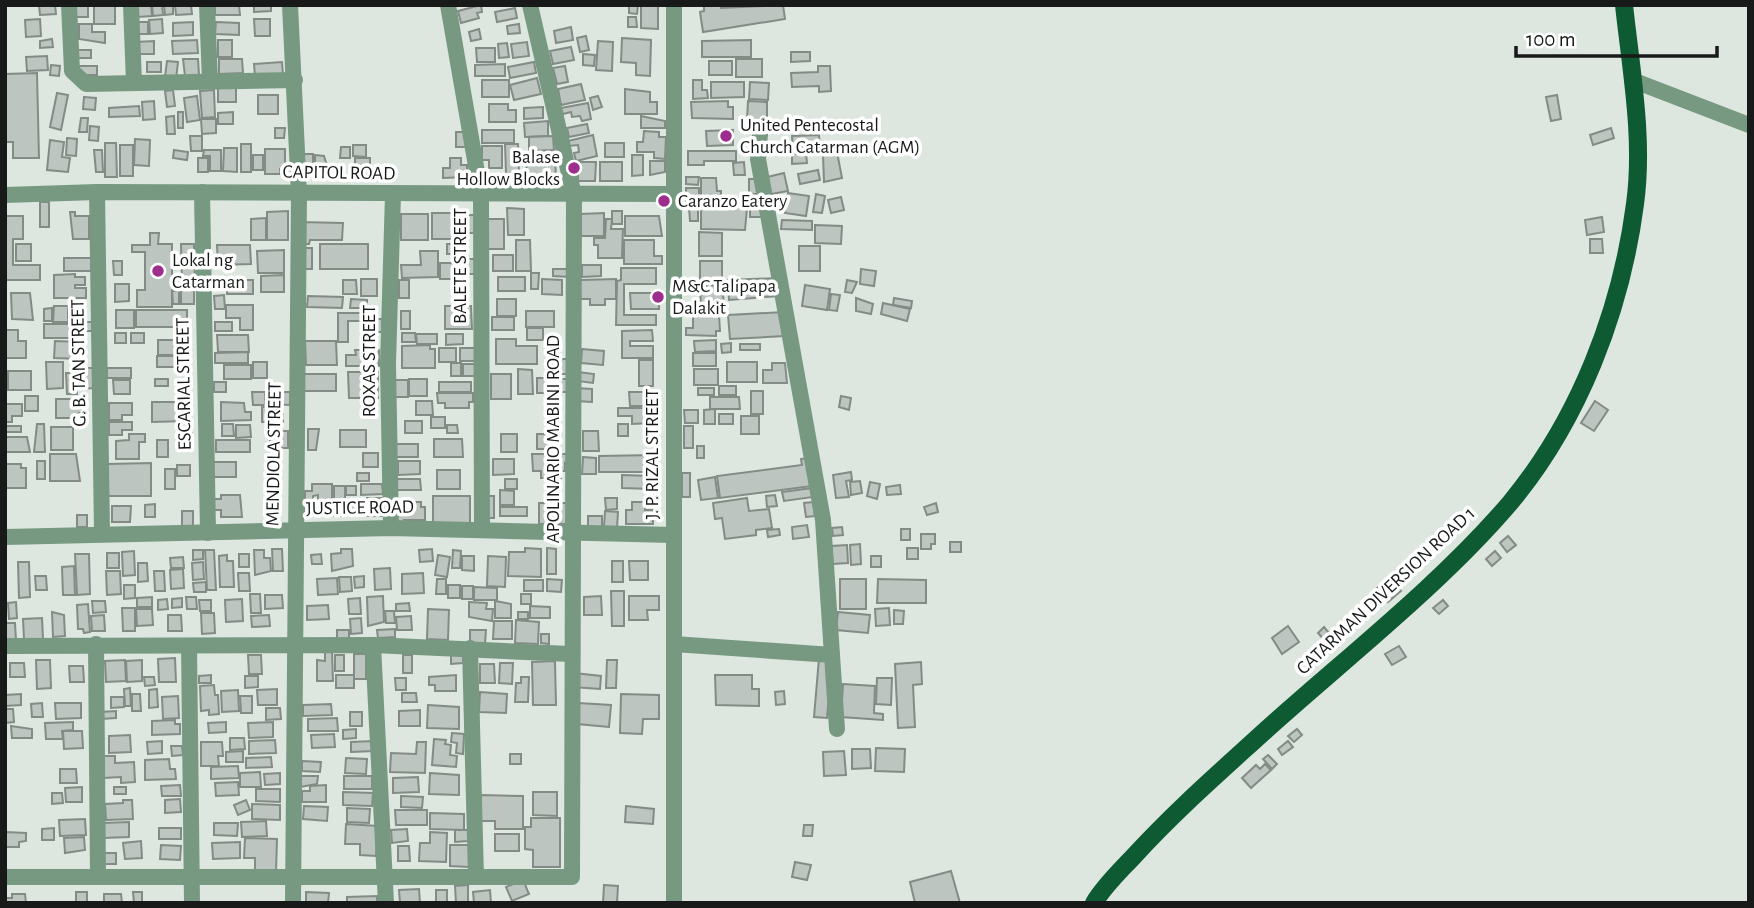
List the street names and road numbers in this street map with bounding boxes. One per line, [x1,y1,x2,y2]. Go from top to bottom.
street label: CAPITOL ROAD [283,163,395,183]
street label: BALETE STREET [451,208,470,324]
street label: G. B. TAN STREET [68,299,90,427]
street label: ROXAS STREET [360,305,379,417]
street label: ESCARIAL STREET [173,317,195,451]
street label: APOLINARIO MABINI ROAD [544,335,563,543]
street label: MENDIOLA STREET [263,382,285,526]
street label: J. P. RIZAL STREET [643,389,662,519]
street label: JUSTICE ROAD [306,498,414,518]
street label: CATARMAN DIVERSION ROAD 1 [1293,504,1479,678]

